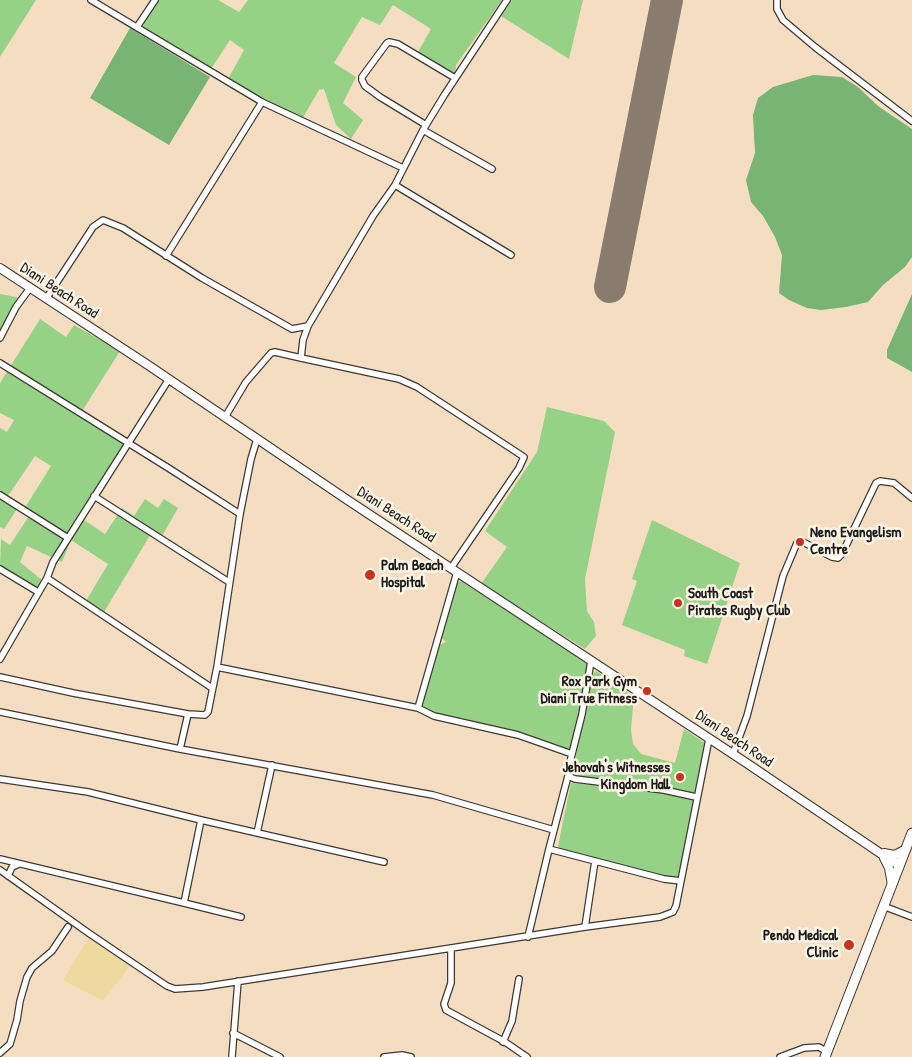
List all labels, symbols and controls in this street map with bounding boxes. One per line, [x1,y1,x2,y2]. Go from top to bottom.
street label: Diani Beach Road [17,259,101,323]
street label: Diani Beach Road [354,483,438,547]
place label: Neno Evangelism Centre [810,524,901,559]
marker: Neno Evangelism Centre [794,536,806,548]
place label: Palm Beach Hospital [381,557,443,592]
marker: Palm Beach Hospital [363,568,377,582]
place label: South Coast Pirates Rugby Club [688,585,790,620]
marker: South Coast Pirates Rugby Club [672,597,684,609]
place label: Rox Park Gym Diani True Fitness [540,673,637,708]
marker: Rox Park Gym Diani True Fitness [641,685,653,697]
street label: Diani Beach Road [692,706,776,772]
place label: Jehovah's Witnesses Kingdom Hall [562,759,670,794]
marker: Jehovah's Witnesses Kingdom Hall [674,771,686,783]
place label: Pendo Medical Clinic [763,927,838,962]
marker: Pendo Medical Clinic [842,938,856,952]

